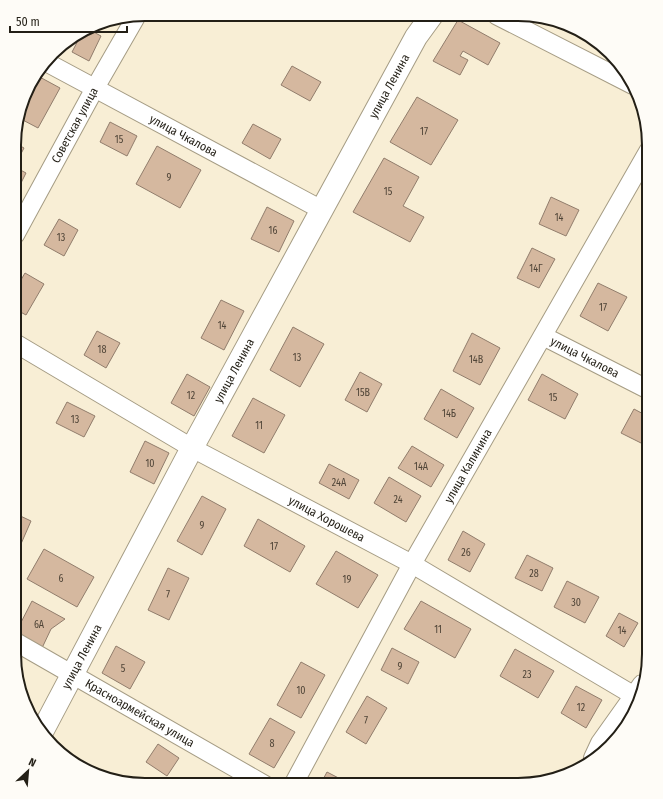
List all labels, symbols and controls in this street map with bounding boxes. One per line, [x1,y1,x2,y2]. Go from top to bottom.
scale bar [10,8,127,34]
text: 50 m [16,15,40,29]
street label: улица Ленина [366,52,412,121]
street label: Советская улица [49,85,101,165]
street label: улица Чкалова [147,112,220,160]
house number: 17 [420,126,428,138]
house number: 15 [115,134,124,146]
house number: 9 [167,172,172,184]
house number: 15 [384,186,393,198]
house number: 14 [555,212,564,224]
house number: 16 [269,225,277,237]
house number: 13 [57,232,66,244]
house number: 14Г [529,263,543,275]
house number: 17 [599,302,607,314]
house number: 14 [218,320,227,332]
street label: улица Чкалова [548,334,622,381]
street label: улица Ленина [211,336,257,405]
house number: 18 [98,344,106,356]
house number: 13 [293,352,302,364]
house number: 14В [469,354,484,366]
house number: 15В [356,387,371,399]
house number: 12 [187,390,196,402]
house number: 15 [549,392,558,404]
house number: 14Б [442,408,456,420]
house number: 13 [71,414,80,426]
house number: 11 [255,420,263,432]
street label: улица Калинина [441,426,495,505]
house number: 10 [145,458,155,470]
house number: 14А [414,461,429,473]
house number: 24А [332,477,347,489]
street label: улица Хорошева [286,493,367,545]
house number: 24 [393,494,403,506]
house number: 9 [200,520,205,532]
house number: 17 [270,541,278,553]
house number: 26 [461,547,471,559]
house number: 28 [529,568,539,580]
house number: 6 [59,573,64,585]
house number: 19 [343,574,352,586]
house number: 7 [166,589,170,601]
house number: 30 [571,597,581,609]
house number: 6А [34,619,45,631]
street label: улица Ленина [59,622,105,691]
house number: 11 [434,624,442,636]
house number: 14 [618,625,627,637]
house number: 9 [398,661,403,673]
house number: 5 [121,663,126,675]
house number: 23 [523,669,532,681]
street label: Красноармейская улица [83,676,197,750]
house number: 10 [296,685,306,697]
house number: 12 [577,702,586,714]
house number: 7 [364,715,368,727]
house number: 8 [270,738,275,750]
north arrow [8,751,48,791]
text: N [26,755,38,770]

